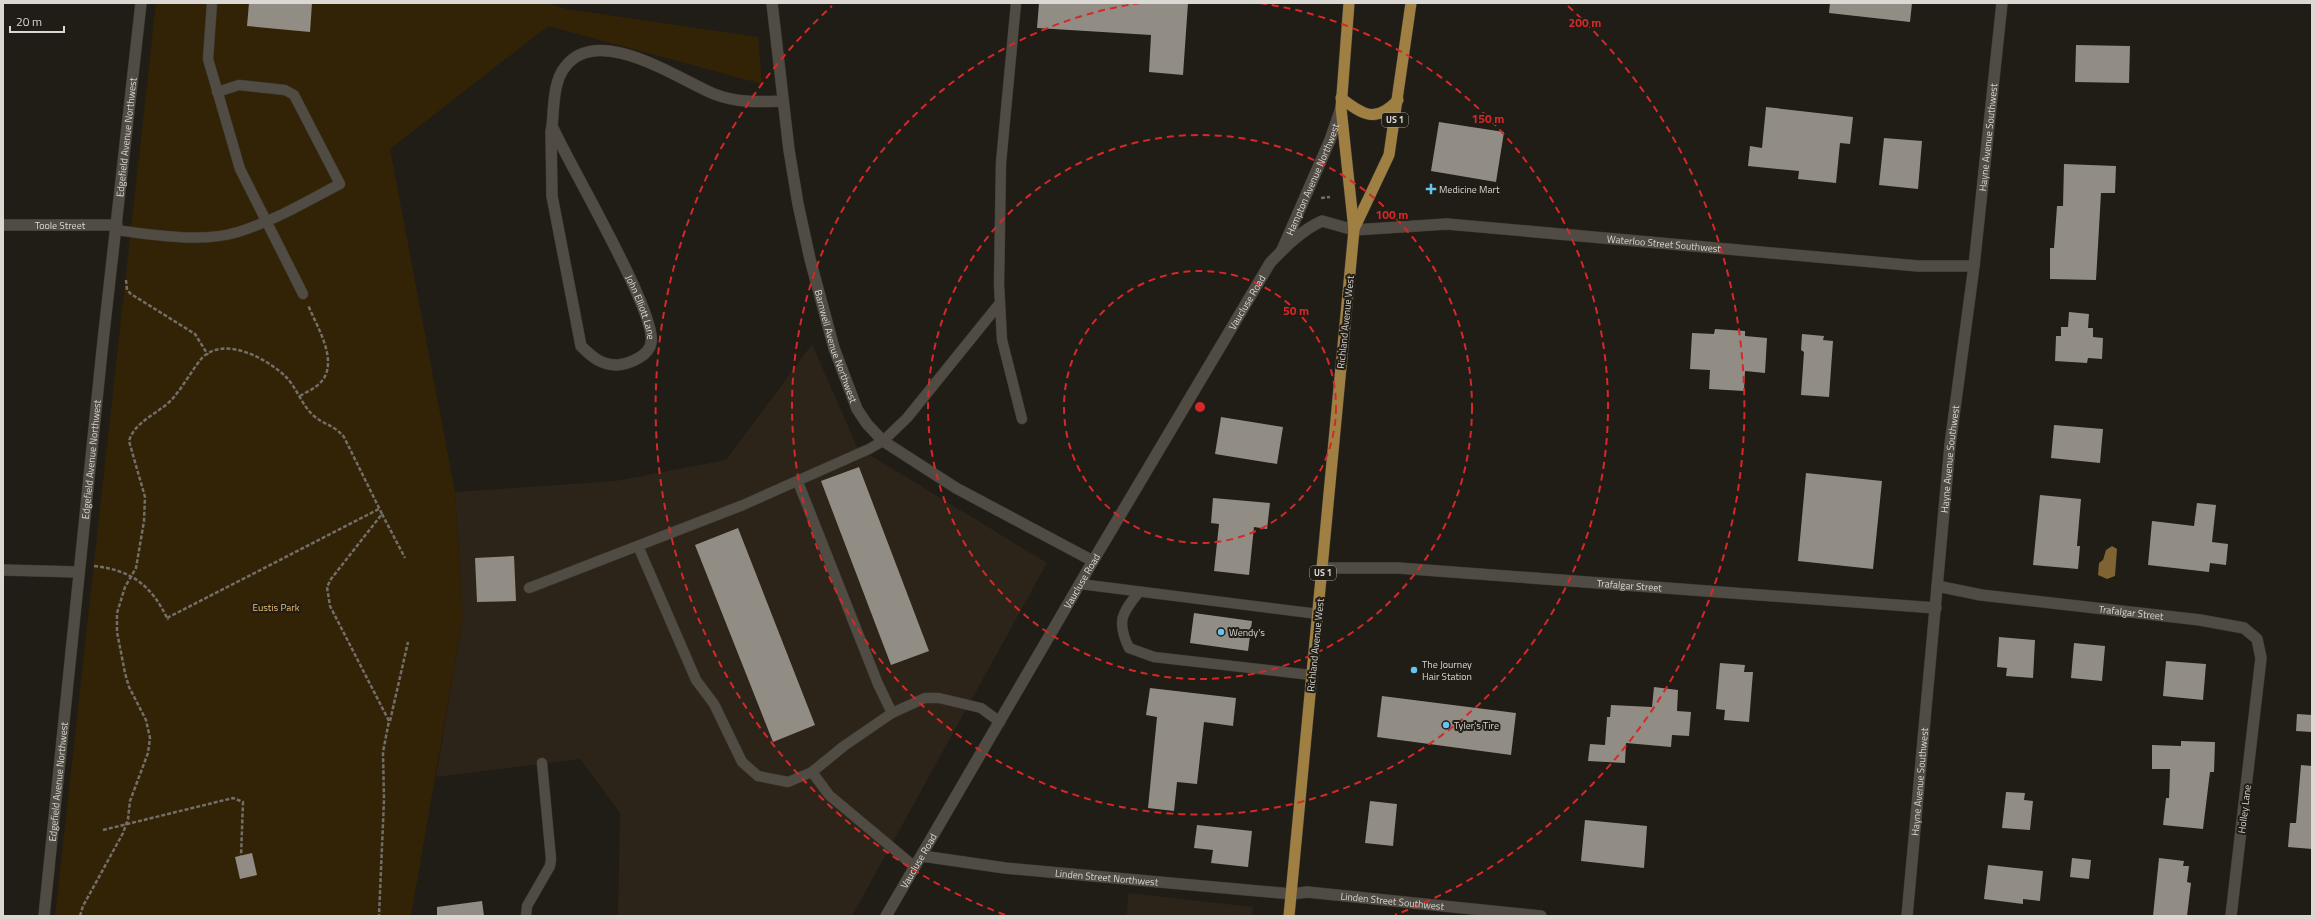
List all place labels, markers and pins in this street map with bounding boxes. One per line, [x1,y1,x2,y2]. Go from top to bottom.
place label: Medicine Mart [1439,182,1500,197]
marker: Medicine Mart [1426,184,1436,194]
centre of rings [1193,400,1207,414]
place label: Wendy's [1229,625,1265,640]
marker: Wendy's [1216,627,1226,637]
place label: The Journey Hair Station [1422,657,1472,684]
marker: The Journey Hair Station [1409,665,1419,675]
place label: Tyler's Tire [1454,718,1499,733]
marker: Tyler's Tire [1441,720,1451,730]

